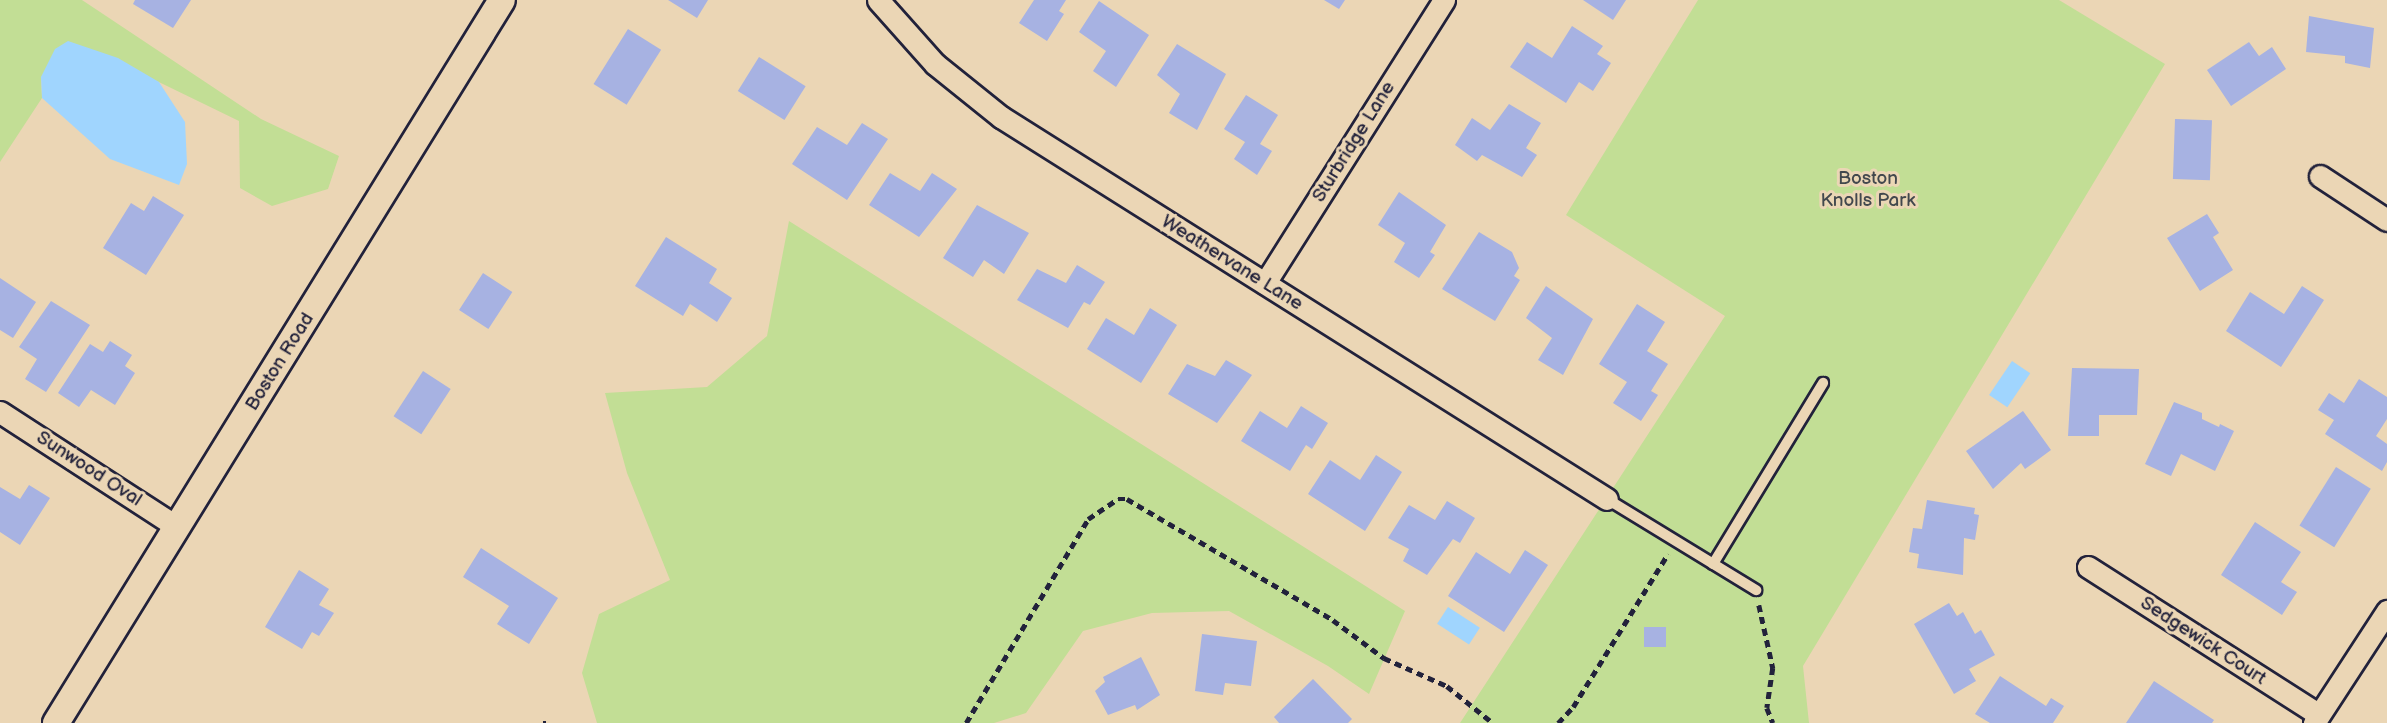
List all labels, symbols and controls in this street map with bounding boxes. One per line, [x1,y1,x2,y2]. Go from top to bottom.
street label: Sturbridge Lane [1308,77,1400,207]
park label: Boston Knolls Park [1821,168,1915,212]
street label: Weathervane Lane [1157,210,1307,316]
street label: Boston Road [241,309,319,415]
street label: Sunwood Oval [32,426,146,512]
street label: Sedgewick Court [2136,592,2270,690]

